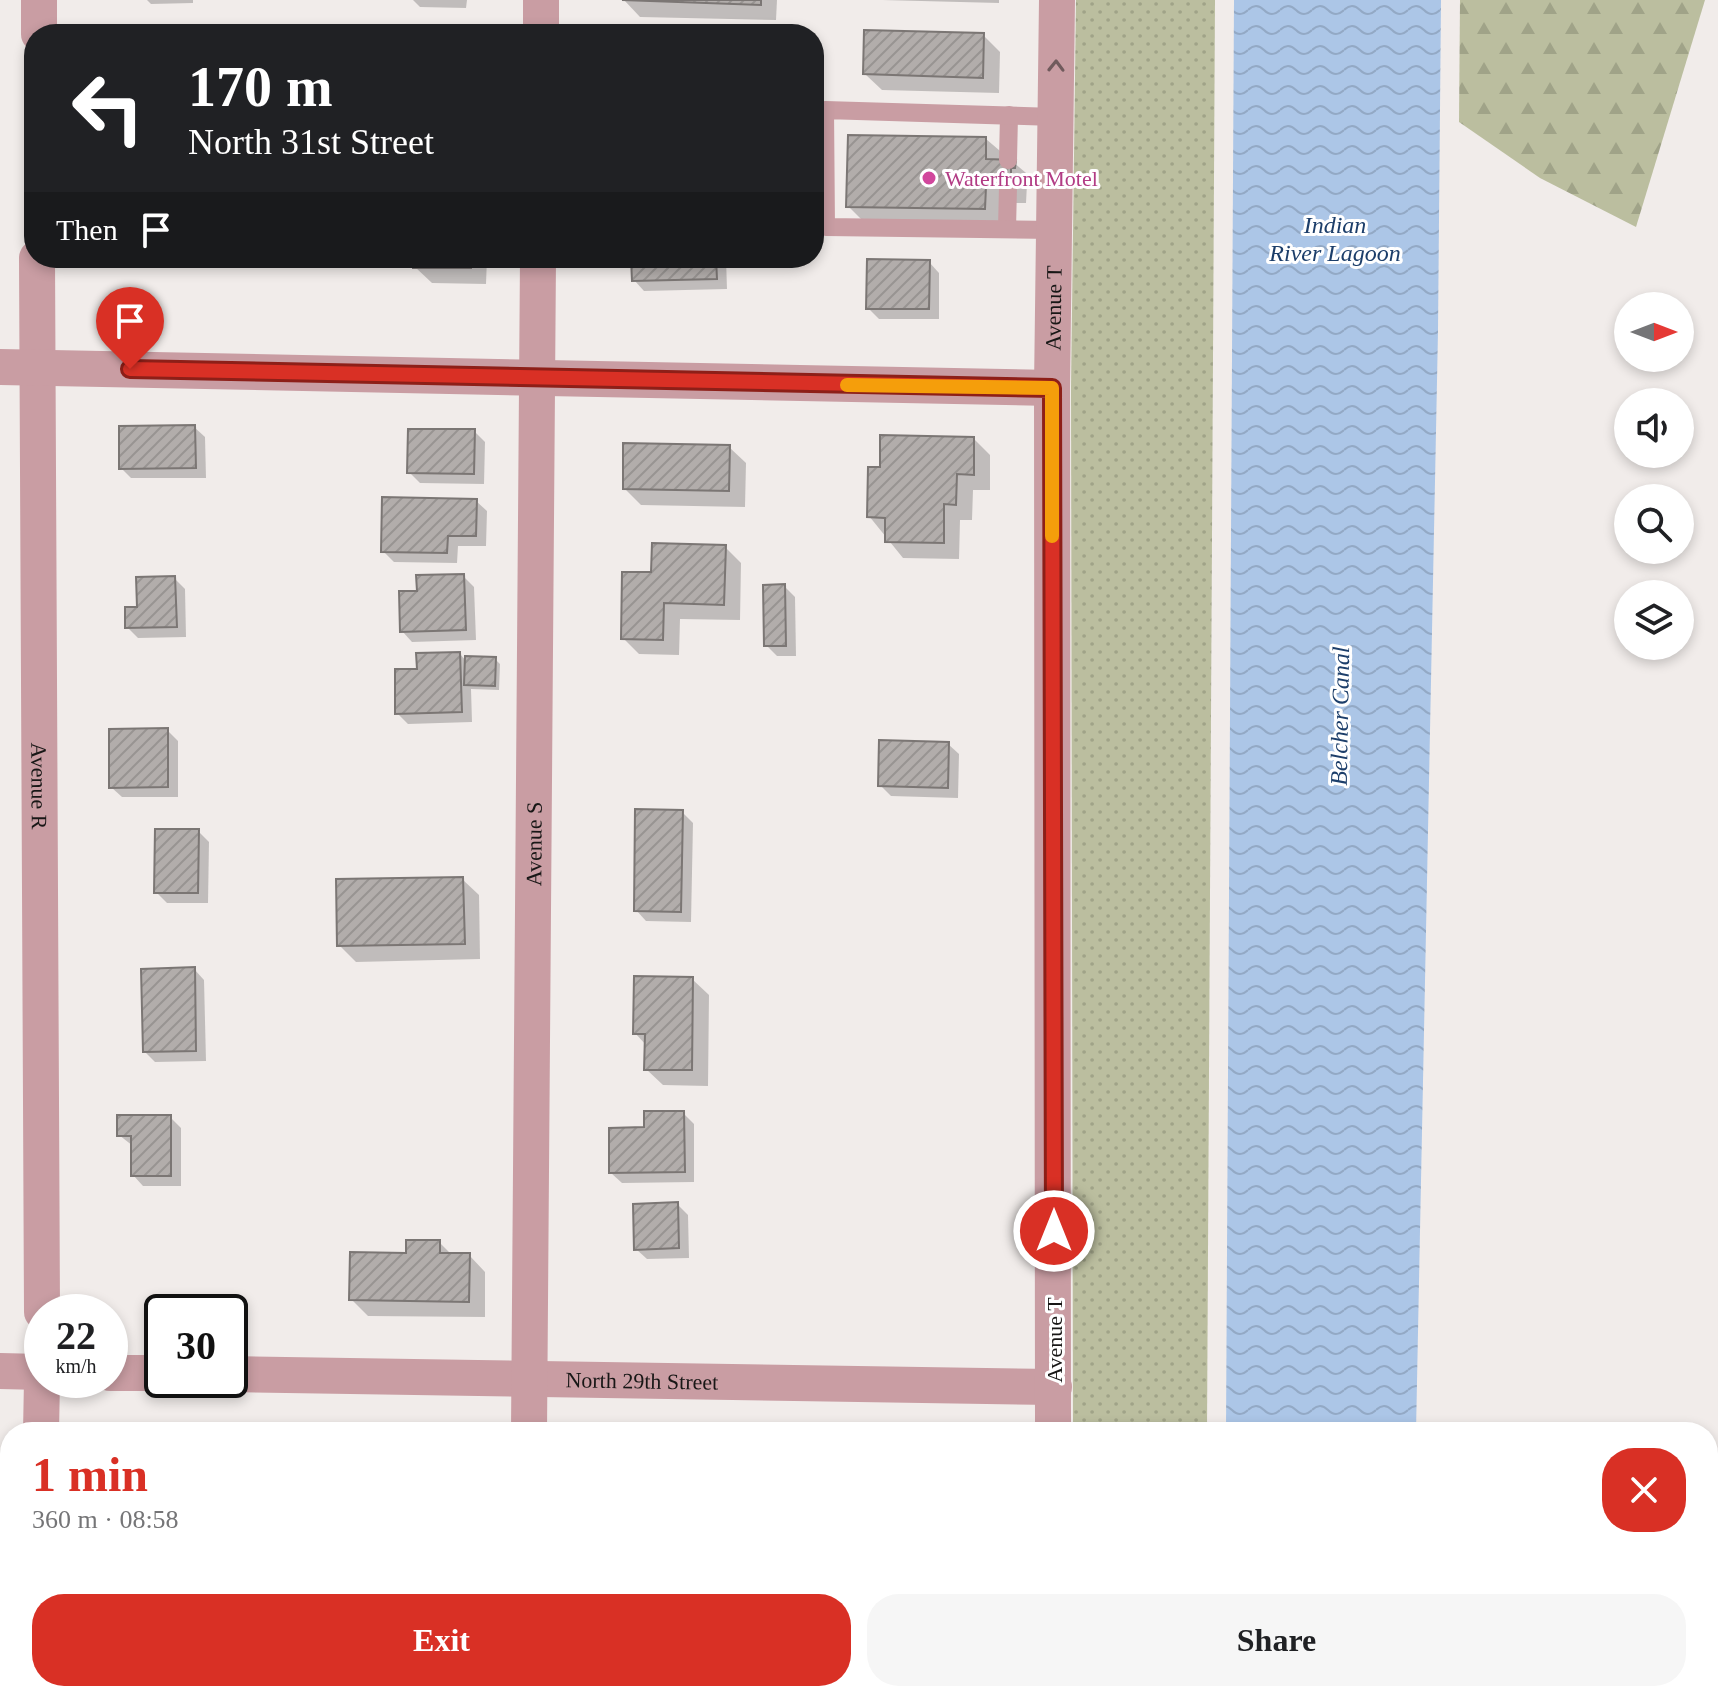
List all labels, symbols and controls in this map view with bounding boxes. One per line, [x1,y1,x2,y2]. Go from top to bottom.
icon: left [56,56,160,160]
text: 170 m [188,56,333,118]
one-way arrow [1047,59,1065,72]
text: North 31st Street [188,122,434,162]
place label: Waterfront Motel [945,166,1098,191]
marker: Waterfront Motel [920,169,938,187]
icon: arrive [134,208,178,252]
water label: Indian River Lagoon [1268,212,1401,266]
text: Then [56,213,118,246]
street label: Avenue T [1040,265,1067,351]
pin [96,287,164,369]
north arrow [1614,292,1694,372]
map controls [1614,292,1694,660]
icon: arrive [108,299,152,343]
button: sound [1614,388,1694,468]
button: search [1614,484,1694,564]
button: layers [1614,580,1694,660]
water label: Belcher Canal [1326,646,1354,786]
street label: Avenue R [26,742,52,830]
street label: Avenue S [521,802,547,886]
position arrow [1012,1189,1096,1273]
speed limit sign: 30 [144,1294,248,1398]
street label: Avenue T [1042,1297,1067,1383]
text: 22 [56,1313,96,1358]
text: km/h [55,1355,97,1377]
street label: North 29th Street [565,1367,719,1395]
text: 1 min [32,1448,148,1501]
button: close [1602,1448,1686,1532]
text: 360 m · 08:58 [32,1505,179,1534]
button: Exit [32,1594,851,1686]
button: Share [867,1594,1686,1686]

